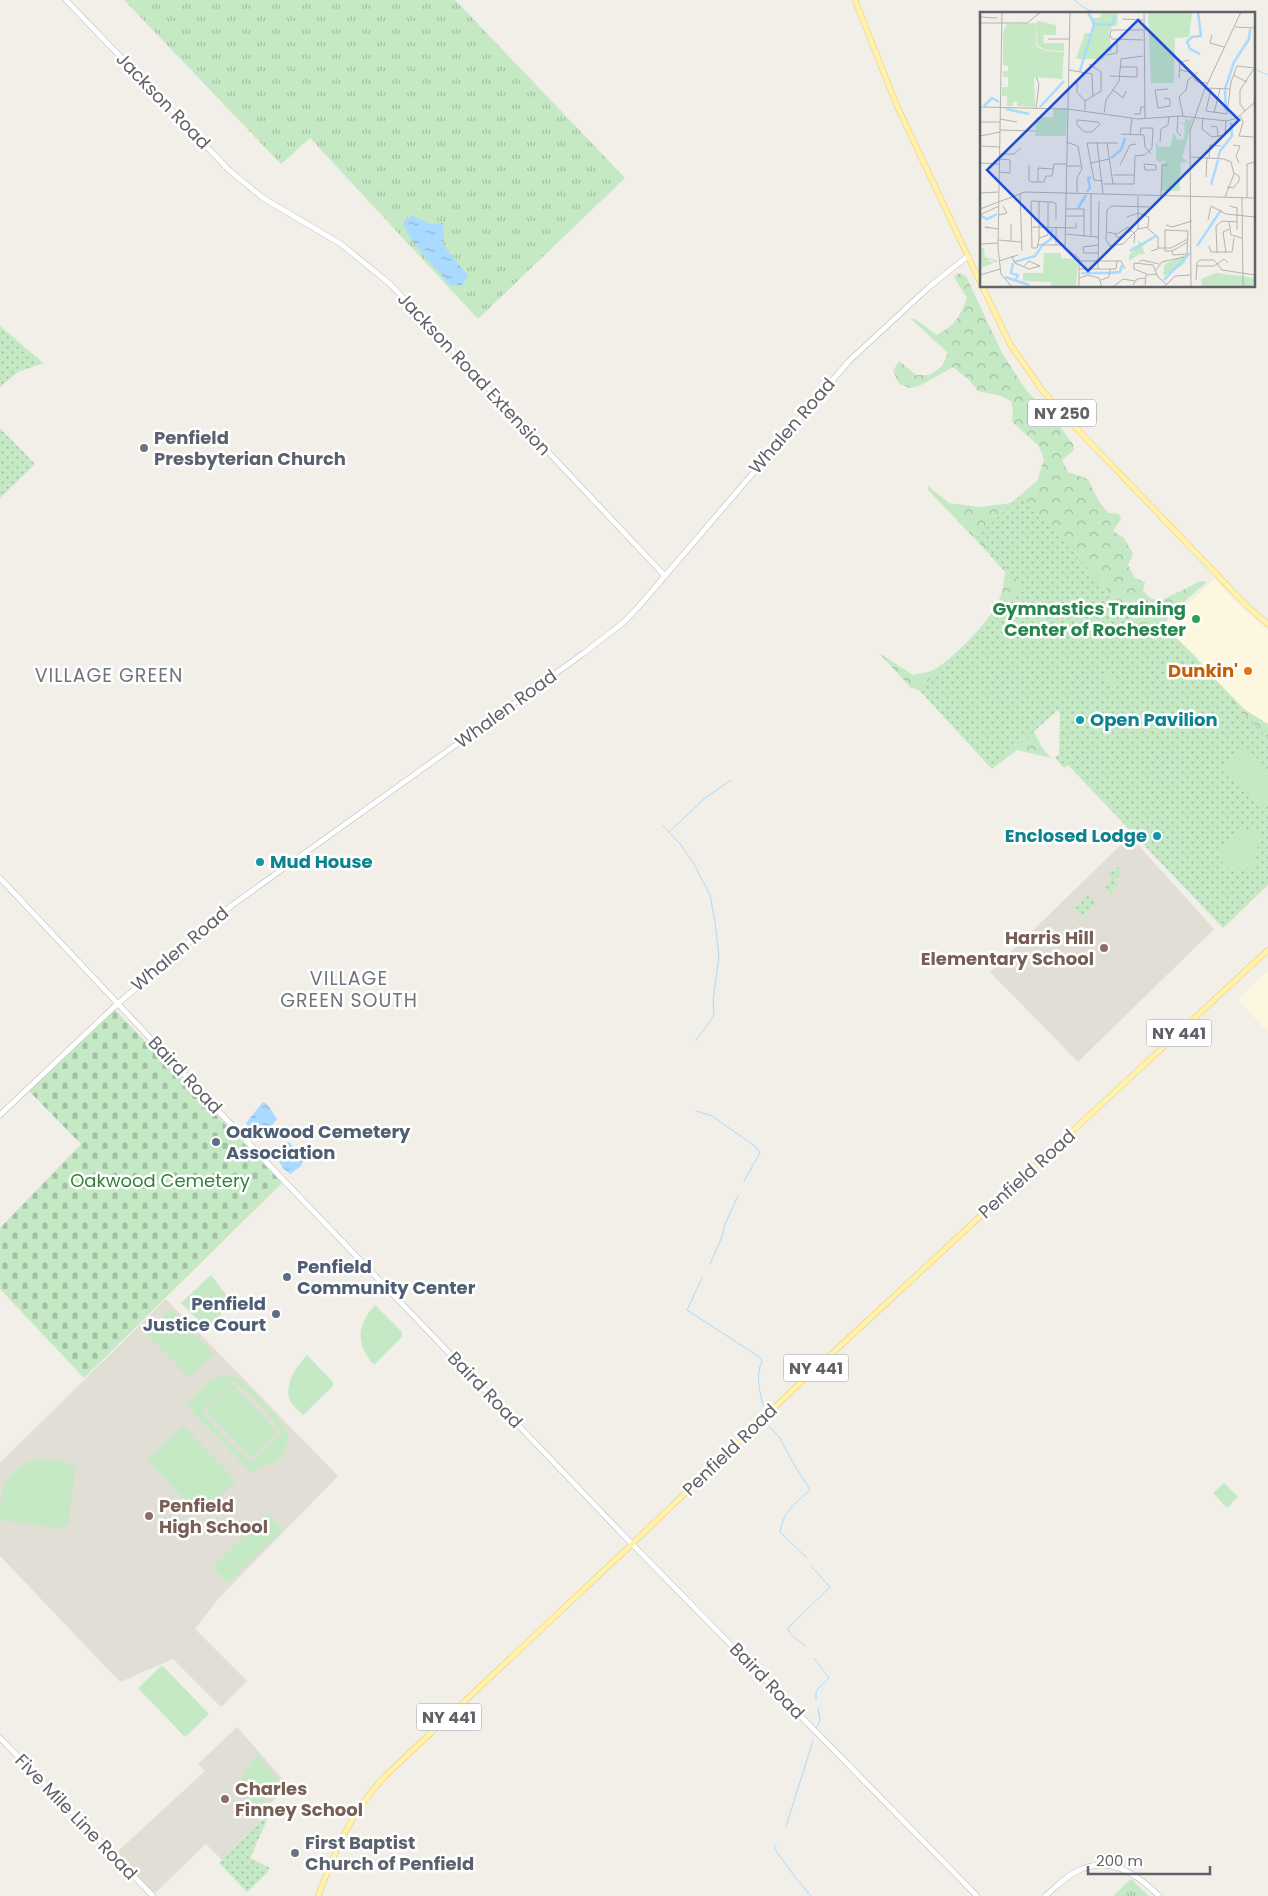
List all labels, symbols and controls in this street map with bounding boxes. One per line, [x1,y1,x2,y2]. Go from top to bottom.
inset map [980,12,1256,288]
street label: Jackson Road [111,47,216,155]
street label: Jackson Road Extension [392,287,557,461]
street label: Whalen Road [743,372,840,479]
road number: NY 250 [1028,399,1096,426]
place label: Penfield Presbyterian Church [154,425,346,471]
marker: Penfield Presbyterian Church [138,442,150,454]
place label: Gymnastics Training Center of Rochester [992,596,1186,642]
marker: Gymnastics Training Center of Rochester [1190,613,1202,625]
place label: Dunkin' [1168,658,1238,683]
district label: VILLAGE GREEN [35,662,183,689]
street label: Whalen Road [450,663,562,754]
marker: Dunkin' [1242,665,1254,677]
place label: Open Pavilion [1090,707,1218,732]
marker: Open Pavilion [1074,714,1086,726]
place label: Enclosed Lodge [1005,823,1147,848]
marker: Enclosed Lodge [1151,830,1163,842]
place label: Mud House [270,849,373,874]
marker: Mud House [254,856,266,868]
street label: Whalen Road [126,900,234,997]
place label: Harris Hill Elementary School [921,925,1094,971]
marker: Harris Hill Elementary School [1098,942,1110,954]
district label: VILLAGE GREEN SOUTH [280,965,418,1014]
road number: NY 441 [1146,1020,1212,1046]
street label: Baird Road [143,1030,228,1119]
place label: Oakwood Cemetery Association [226,1119,411,1165]
street label: Penfield Road [973,1123,1081,1224]
marker: Oakwood Cemetery Association [210,1136,222,1148]
park label: Oakwood Cemetery [70,1168,250,1193]
place label: Penfield Community Center [297,1254,476,1300]
marker: Penfield Community Center [281,1271,293,1283]
place label: Penfield Justice Court [143,1291,266,1337]
marker: Penfield Justice Court [270,1308,282,1320]
street label: Baird Road [442,1346,528,1434]
road number: NY 441 [784,1355,848,1382]
street label: Penfield Road [677,1398,783,1501]
place label: Penfield High School [159,1493,268,1539]
marker: Penfield High School [143,1510,155,1522]
street label: Baird Road [724,1637,810,1725]
road number: NY 441 [416,1704,482,1730]
street label: Five Mile Line Road [10,1748,143,1885]
place label: Charles Finney School [235,1776,363,1822]
marker: Charles Finney School [219,1793,231,1805]
place label: First Baptist Church of Penfield [305,1830,474,1876]
scale bar [1088,1844,1210,1876]
marker: First Baptist Church of Penfield [289,1847,301,1859]
text: 200 m [1096,1850,1143,1871]

